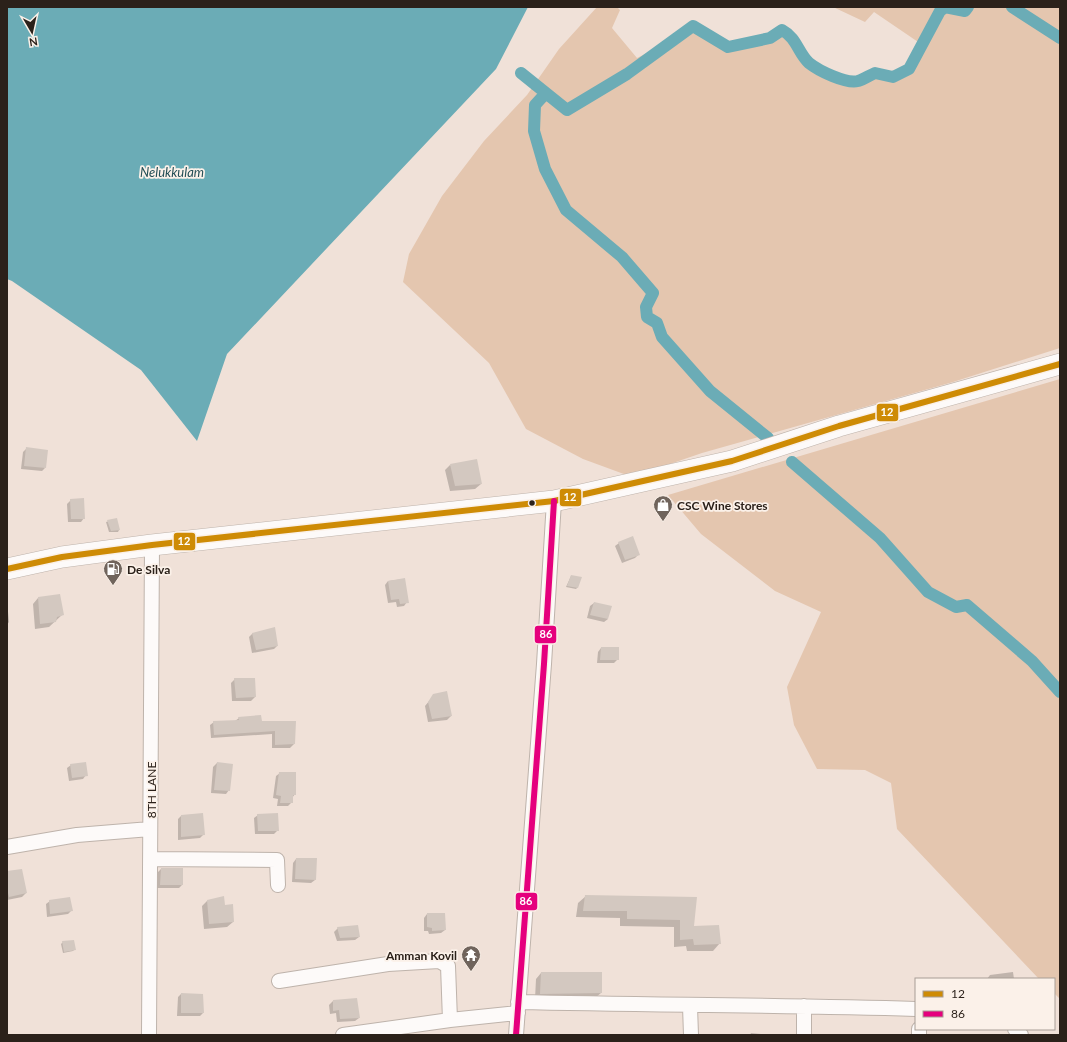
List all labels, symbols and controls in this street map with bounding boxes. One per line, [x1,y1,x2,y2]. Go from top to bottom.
north arrow [12,12,52,52]
text: N [28,35,39,49]
water label: Nelukkulam [140,164,204,180]
line badge: 12 [876,403,899,422]
text: 12 [881,405,893,418]
line badge: 12 [559,488,582,507]
text: 12 [564,490,576,503]
shop icon: CSC Wine Stores [652,494,674,522]
unlabelled marker [527,498,537,508]
place label: CSC Wine Stores [677,498,768,513]
line badge: 12 [173,532,196,551]
text: 12 [178,534,190,547]
fuel station icon: De Silva [102,558,124,586]
place label: De Silva [127,562,170,577]
line badge: 86 [534,625,557,644]
text: 86 [540,627,553,640]
street label: 8TH LANE [144,762,159,818]
line badge: 86 [515,892,538,911]
text: 86 [520,894,533,907]
temple icon: Amman Kovil [460,944,482,972]
place label: Amman Kovil [385,948,457,963]
legend [915,978,1055,1030]
text: 12 [951,986,965,1001]
text: 86 [951,1006,965,1021]

